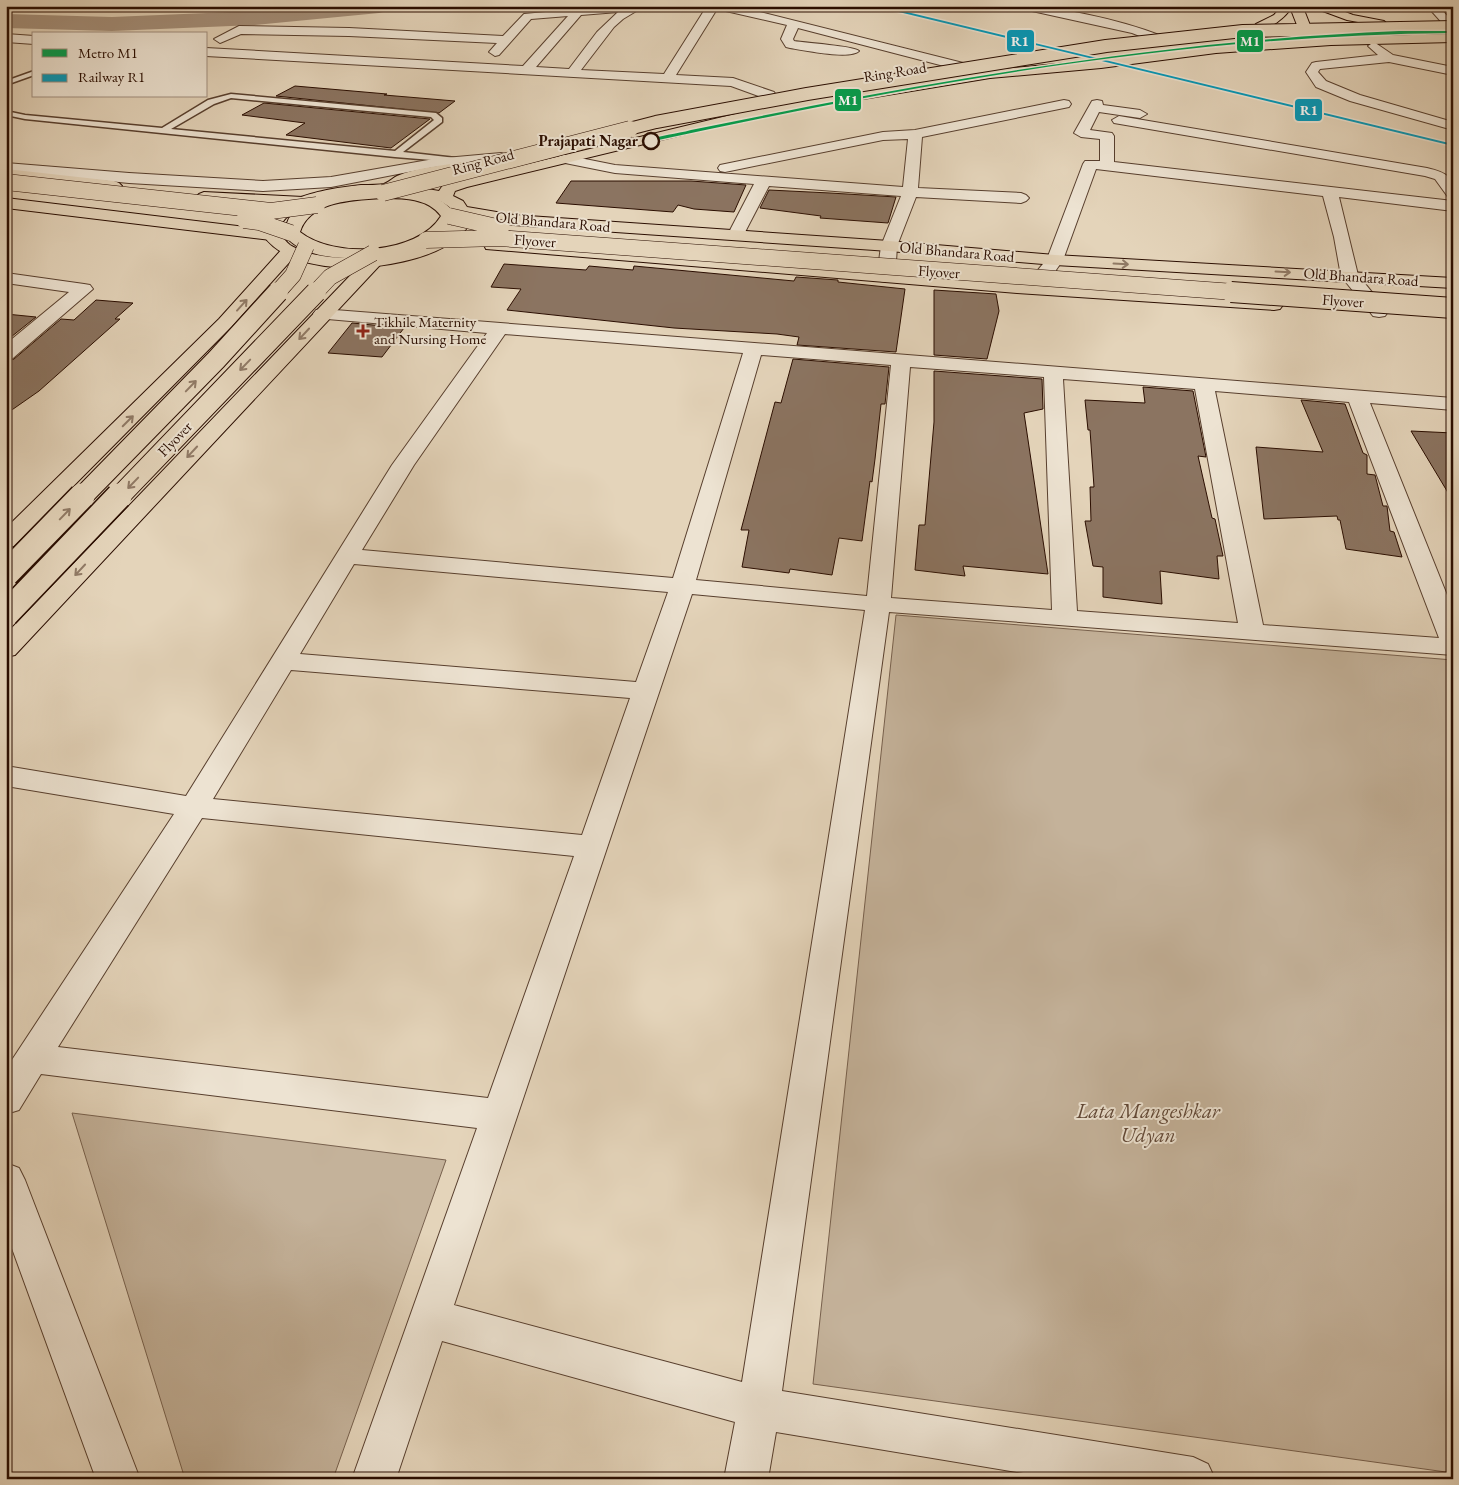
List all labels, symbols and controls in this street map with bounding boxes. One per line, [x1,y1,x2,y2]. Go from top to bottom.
line badge: R1 [1006,29,1035,53]
line badge: M1 [1236,29,1264,53]
legend [32,32,208,98]
text: R1 [1011,32,1029,50]
text: M1 [1240,32,1260,50]
text: Metro M1 [78,43,138,62]
street label: Ring Road [862,57,928,86]
text: Railway R1 [78,67,145,86]
line badge: M1 [834,88,862,112]
text: M1 [838,91,858,109]
line badge: R1 [1294,98,1323,122]
text: R1 [1300,101,1318,119]
place label: Prajapati Nagar [538,131,639,150]
marker: Prajapati Nagar [642,132,660,150]
street label: Ring Road [450,144,516,179]
street label: Old Bhandara Road [495,207,612,236]
street label: Flyover [514,230,557,251]
street label: Old Bhandara Road [899,237,1016,266]
one-way arrow [1112,259,1128,268]
street label: Flyover [918,261,961,282]
street label: Old Bhandara Road [1303,263,1419,290]
one-way arrow [1275,268,1291,277]
street label: Flyover [1322,290,1365,311]
one-way arrow [236,299,247,312]
place label: Tikhile Maternity and Nursing Home [374,312,487,348]
marker: Tikhile Maternity and Nursing Home [356,324,370,338]
one-way arrow [298,327,310,340]
one-way arrow [240,359,252,371]
one-way arrow [185,380,197,392]
one-way arrow [122,415,134,427]
street label: Flyover [153,417,196,460]
one-way arrow [186,446,198,458]
one-way arrow [127,476,139,489]
one-way arrow [59,508,71,521]
one-way arrow [74,564,86,576]
park label: Lata Mangeshkar Udyan [1075,1097,1221,1148]

